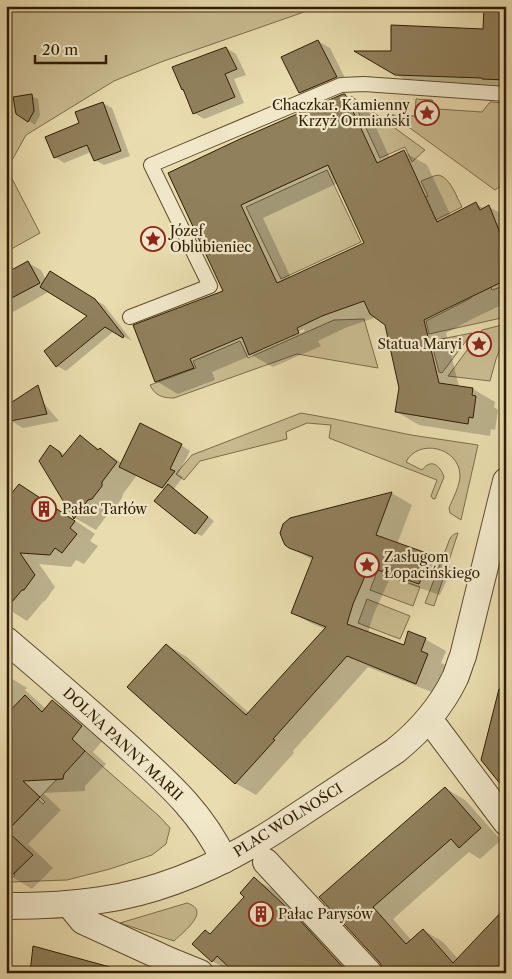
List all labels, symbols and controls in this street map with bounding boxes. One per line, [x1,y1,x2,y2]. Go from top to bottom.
scale bar [35,32,106,64]
text: 20 m [42,40,78,59]
place label: Chaczkar. Kamienny Krzyż Ormiański [272,96,410,130]
place icon: Chaczkar. Kamienny Krzyż Ormiański [414,100,440,126]
place label: Józef Oblubieniec [168,222,252,256]
place icon: Józef Oblubieniec [140,226,166,252]
place icon: Statua Maryi [466,331,492,357]
place label: Statua Maryi [377,335,462,353]
building icon: Pałac Tarłów [31,496,57,522]
place label: Pałac Tarłów [62,500,148,518]
place label: Zasługom Łopacińskiego [384,548,480,582]
place icon: Zasługom Łopacińskiego [354,552,380,578]
street label: DOLNA PANNY MARII [59,684,187,804]
street label: PLAC WOLNOŚCI [230,778,346,861]
building icon: Pałac Parysów [248,901,274,927]
place label: Pałac Parysów [278,905,373,923]

